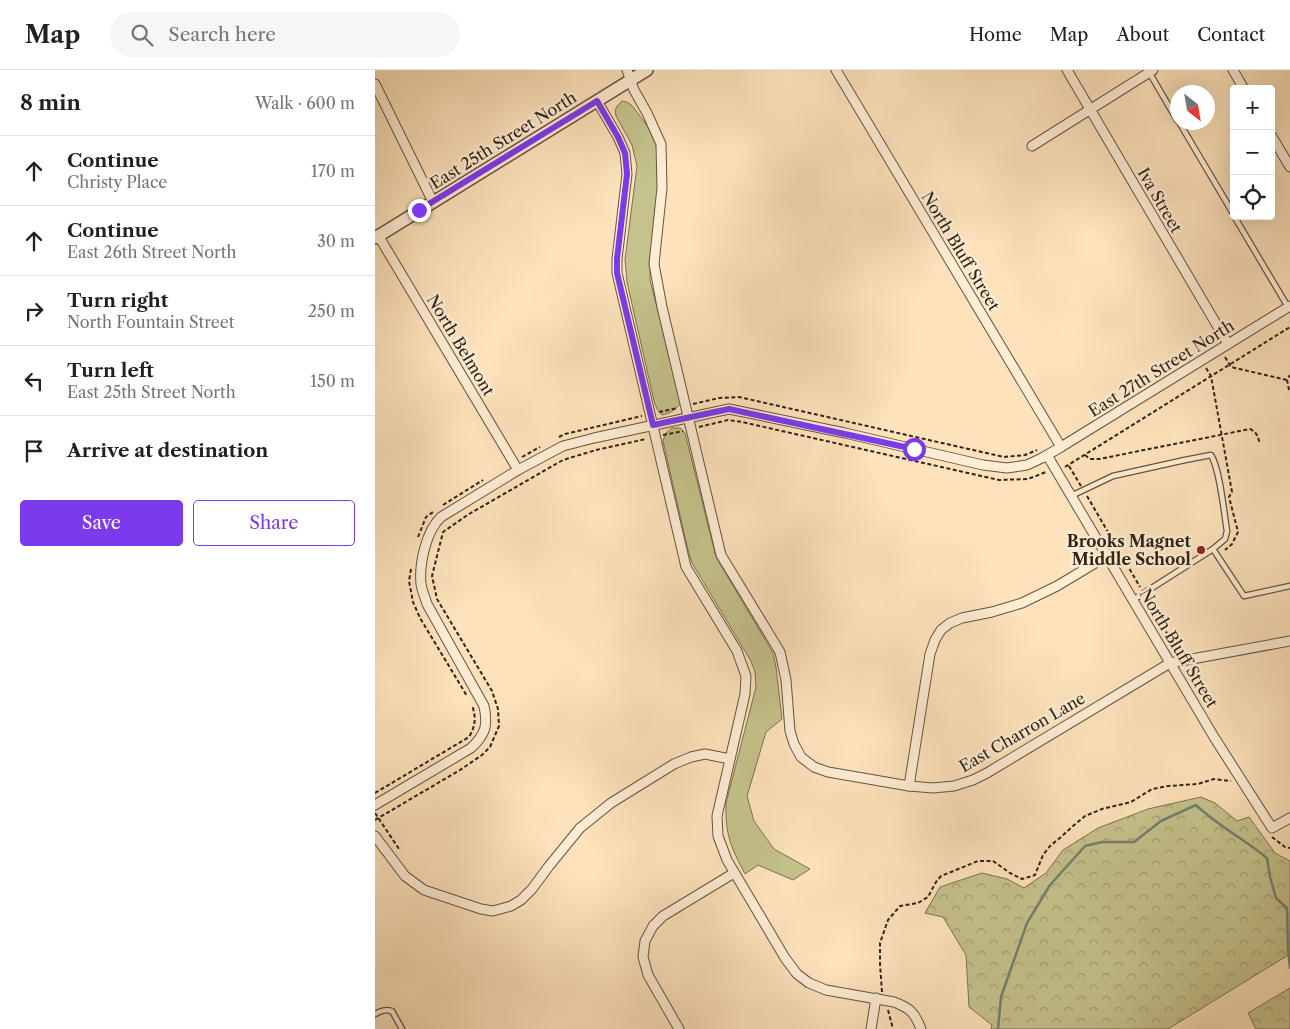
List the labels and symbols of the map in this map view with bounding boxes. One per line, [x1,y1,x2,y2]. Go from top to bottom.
north arrow [1170,85,1215,130]
street label: East 25th Street North [426,87,580,193]
street label: Iva Street [1133,164,1187,236]
street label: North Bluff Street [918,188,1005,315]
route end [408,199,431,222]
street label: North Belmont [423,291,499,400]
street label: East 27th Street North [1084,315,1238,421]
route start [903,438,926,461]
place label: Brooks Magnet Middle School [1067,531,1192,569]
marker: Brooks Magnet Middle School [1195,544,1207,556]
street label: North Bluff Street [1136,585,1223,712]
street label: East Charron Lane [955,688,1089,776]

